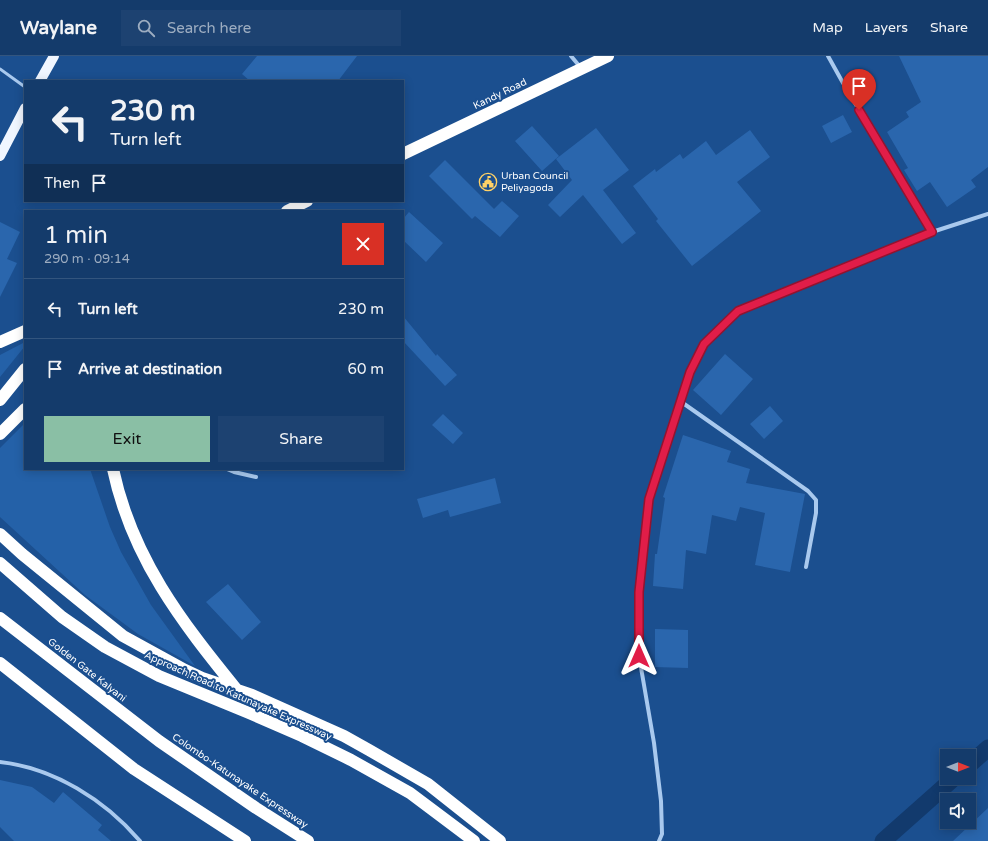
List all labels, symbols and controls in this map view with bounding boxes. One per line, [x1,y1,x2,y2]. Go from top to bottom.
search box [121,10,401,46]
text: Waylane [20,17,97,39]
icon: search [135,17,157,39]
text: Search here [167,19,251,37]
text: Map [813,19,843,36]
text: Layers [865,19,908,36]
text: Share [930,19,968,36]
pin [842,69,876,110]
icon: arrive [848,75,870,97]
street label: Kandy Road [471,76,529,112]
text: 230 m [110,94,196,128]
icon: left [44,96,96,148]
text: Turn left [110,128,182,150]
place label: Urban Council Peliyagoda [501,170,568,194]
icon: arrive [88,172,110,194]
public building icon: Urban Council Peliyagoda [478,172,498,192]
text: Then [44,174,80,192]
text: 1 min [44,221,108,250]
button: close [342,223,384,265]
text: 290 m · 09:14 [44,251,130,267]
icon: left [44,298,66,320]
text: Turn left [78,300,138,318]
text: 230 m [338,300,384,318]
icon: arrive [44,358,66,380]
text: Arrive at destination [78,360,222,378]
text: 60 m [347,360,384,378]
button: Exit [44,416,210,462]
button: Share [218,416,384,462]
position arrow [618,635,660,677]
street label: Golden Gate Kalyani [45,636,129,704]
street label: Approach Road to Katunayake Expressway [143,649,334,743]
street label: Colombo-Katunayake Expressway [170,731,311,831]
north arrow [940,749,976,785]
map controls [940,749,976,829]
button: sound [940,793,976,829]

